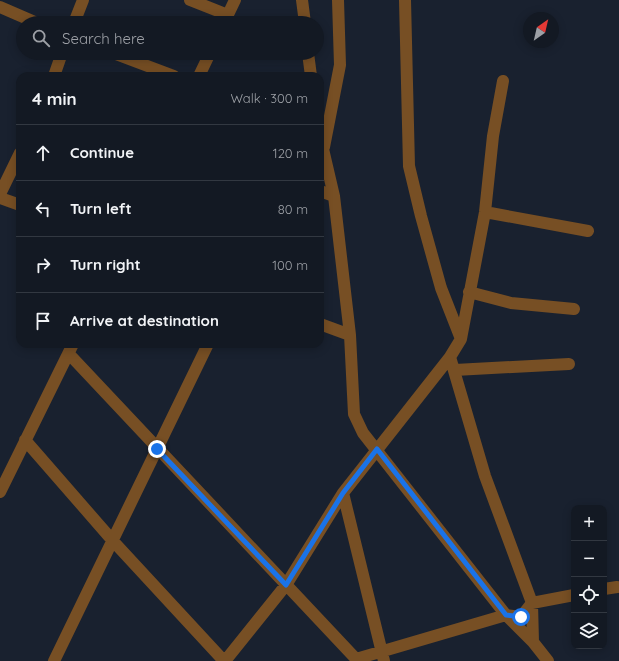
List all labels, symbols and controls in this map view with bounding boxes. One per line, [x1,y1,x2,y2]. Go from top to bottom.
north arrow [523,12,559,48]
search box [16,16,324,60]
icon: search [30,27,52,49]
text: Search here [62,29,145,48]
text: 4 min [32,88,77,109]
text: Walk · 300 m [230,90,308,106]
icon: ahead [32,142,54,164]
text: Continue [70,143,134,162]
text: 120 m [273,145,308,161]
icon: left [32,198,54,220]
text: Turn left [70,199,132,218]
text: 80 m [278,201,308,217]
icon: right [32,254,54,276]
text: Turn right [70,255,141,274]
text: 100 m [272,257,308,273]
icon: arrive [32,310,54,332]
text: Arrive at destination [70,311,219,330]
route end [148,440,166,458]
map controls [571,505,607,649]
button: + [571,505,607,541]
button: − [571,541,607,577]
button: locate [571,577,607,613]
route start [512,608,530,626]
button: layers [571,613,607,649]

